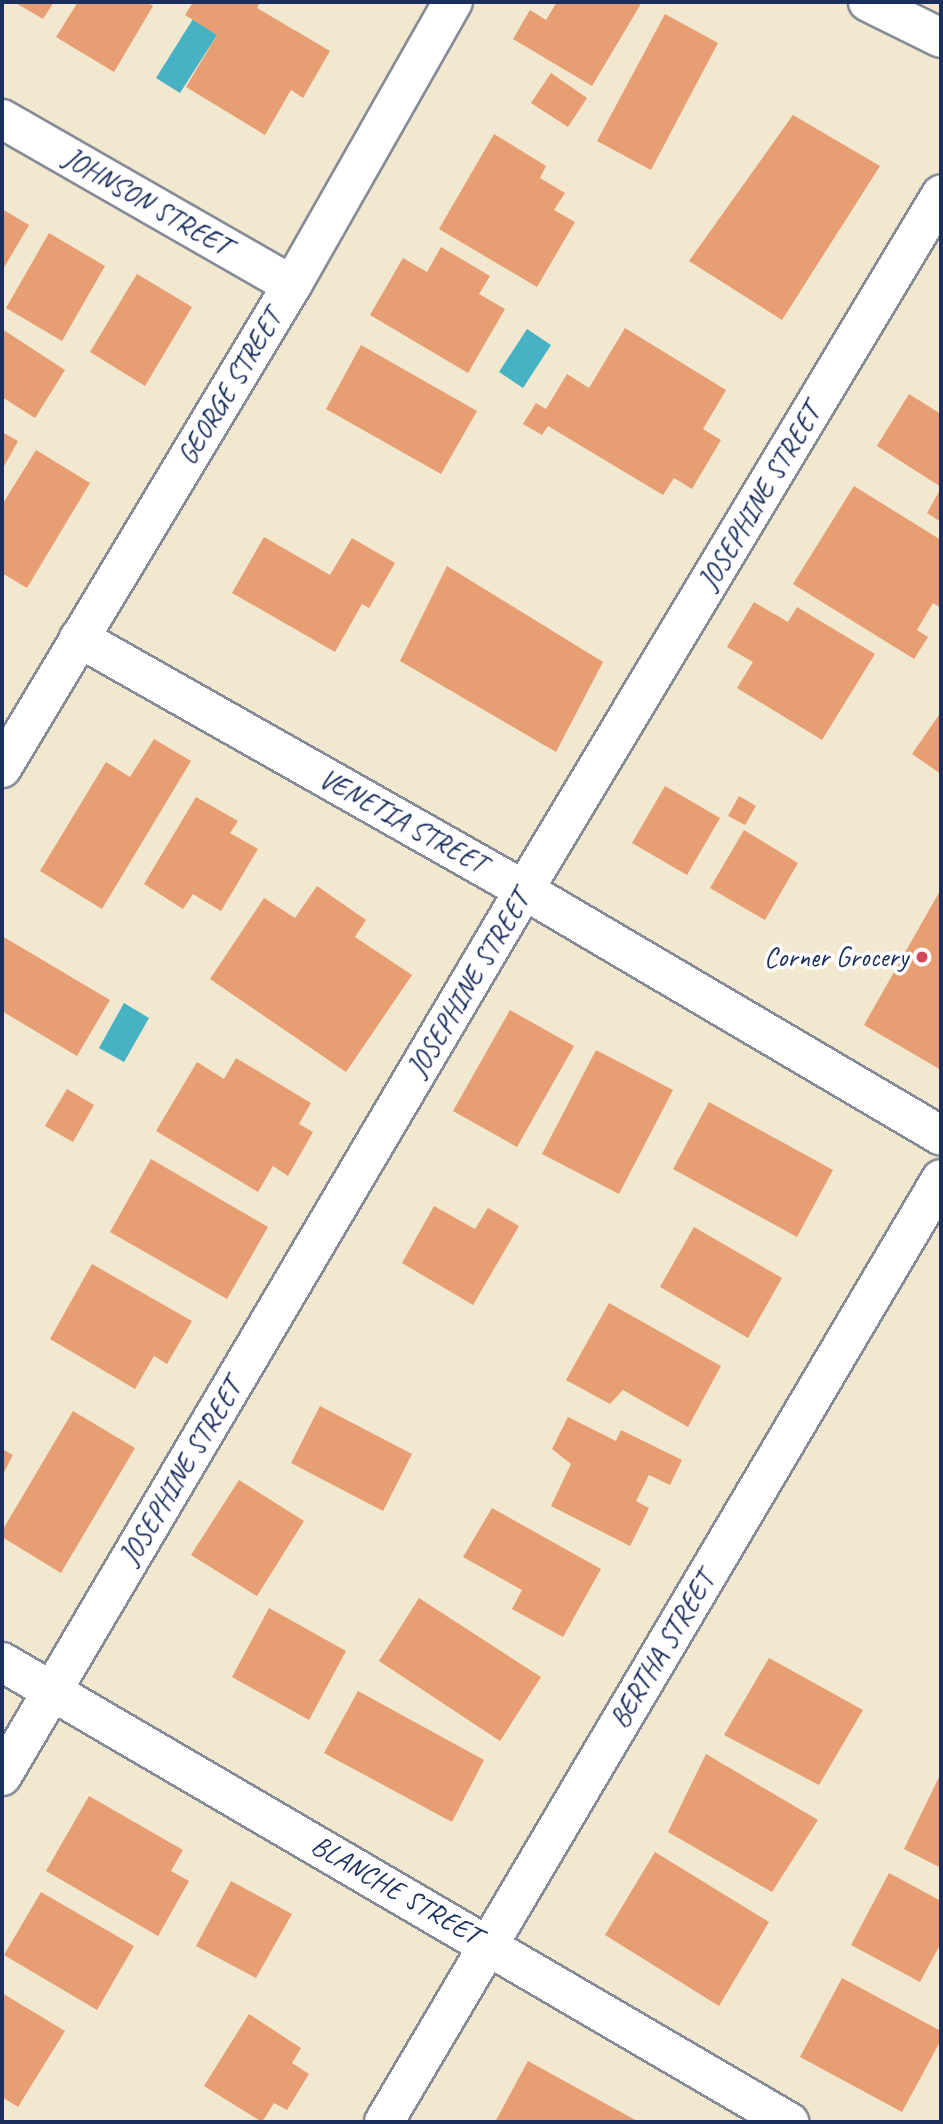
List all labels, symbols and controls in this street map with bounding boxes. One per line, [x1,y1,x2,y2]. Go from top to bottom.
street label: JOHNSON STREET [58,141,236,263]
street label: GEORGE STREET [171,303,289,471]
street label: JOSEPHINE STREET [692,398,828,596]
street label: VENETIA STREET [313,761,493,881]
street label: JOSEPHINE STREET [401,885,537,1083]
place label: Corner Grocery [764,940,908,974]
marker: Corner Grocery [914,949,930,965]
street label: JOSEPHINE STREET [113,1373,249,1571]
street label: BERTHA STREET [603,1566,721,1734]
street label: BLANCHE STREET [305,1828,487,1952]

